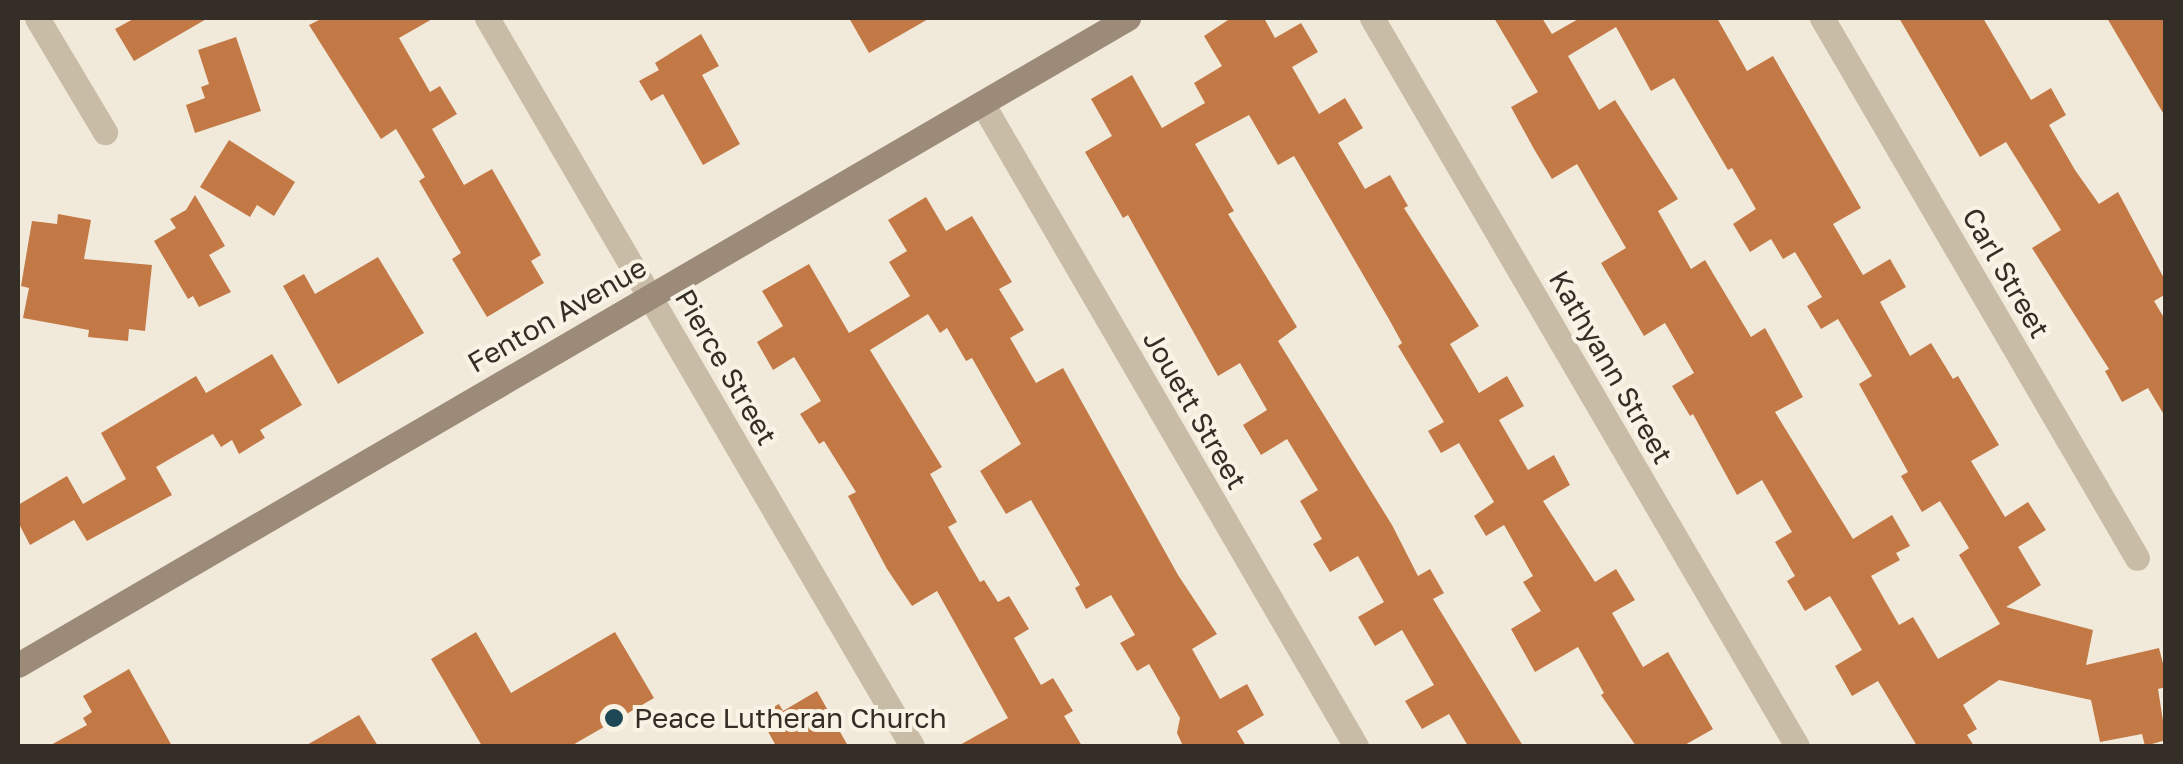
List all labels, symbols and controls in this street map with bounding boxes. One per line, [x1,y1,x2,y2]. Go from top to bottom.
street label: Carl Street [1955,202,2057,344]
street label: Fenton Avenue [462,250,652,380]
street label: Kathyann Street [1542,264,1680,470]
street label: Pierce Street [668,283,784,451]
street label: Jouett Street [1136,325,1254,495]
place label: Peace Lutheran Church [634,701,947,735]
marker: Peace Lutheran Church [603,707,625,729]

